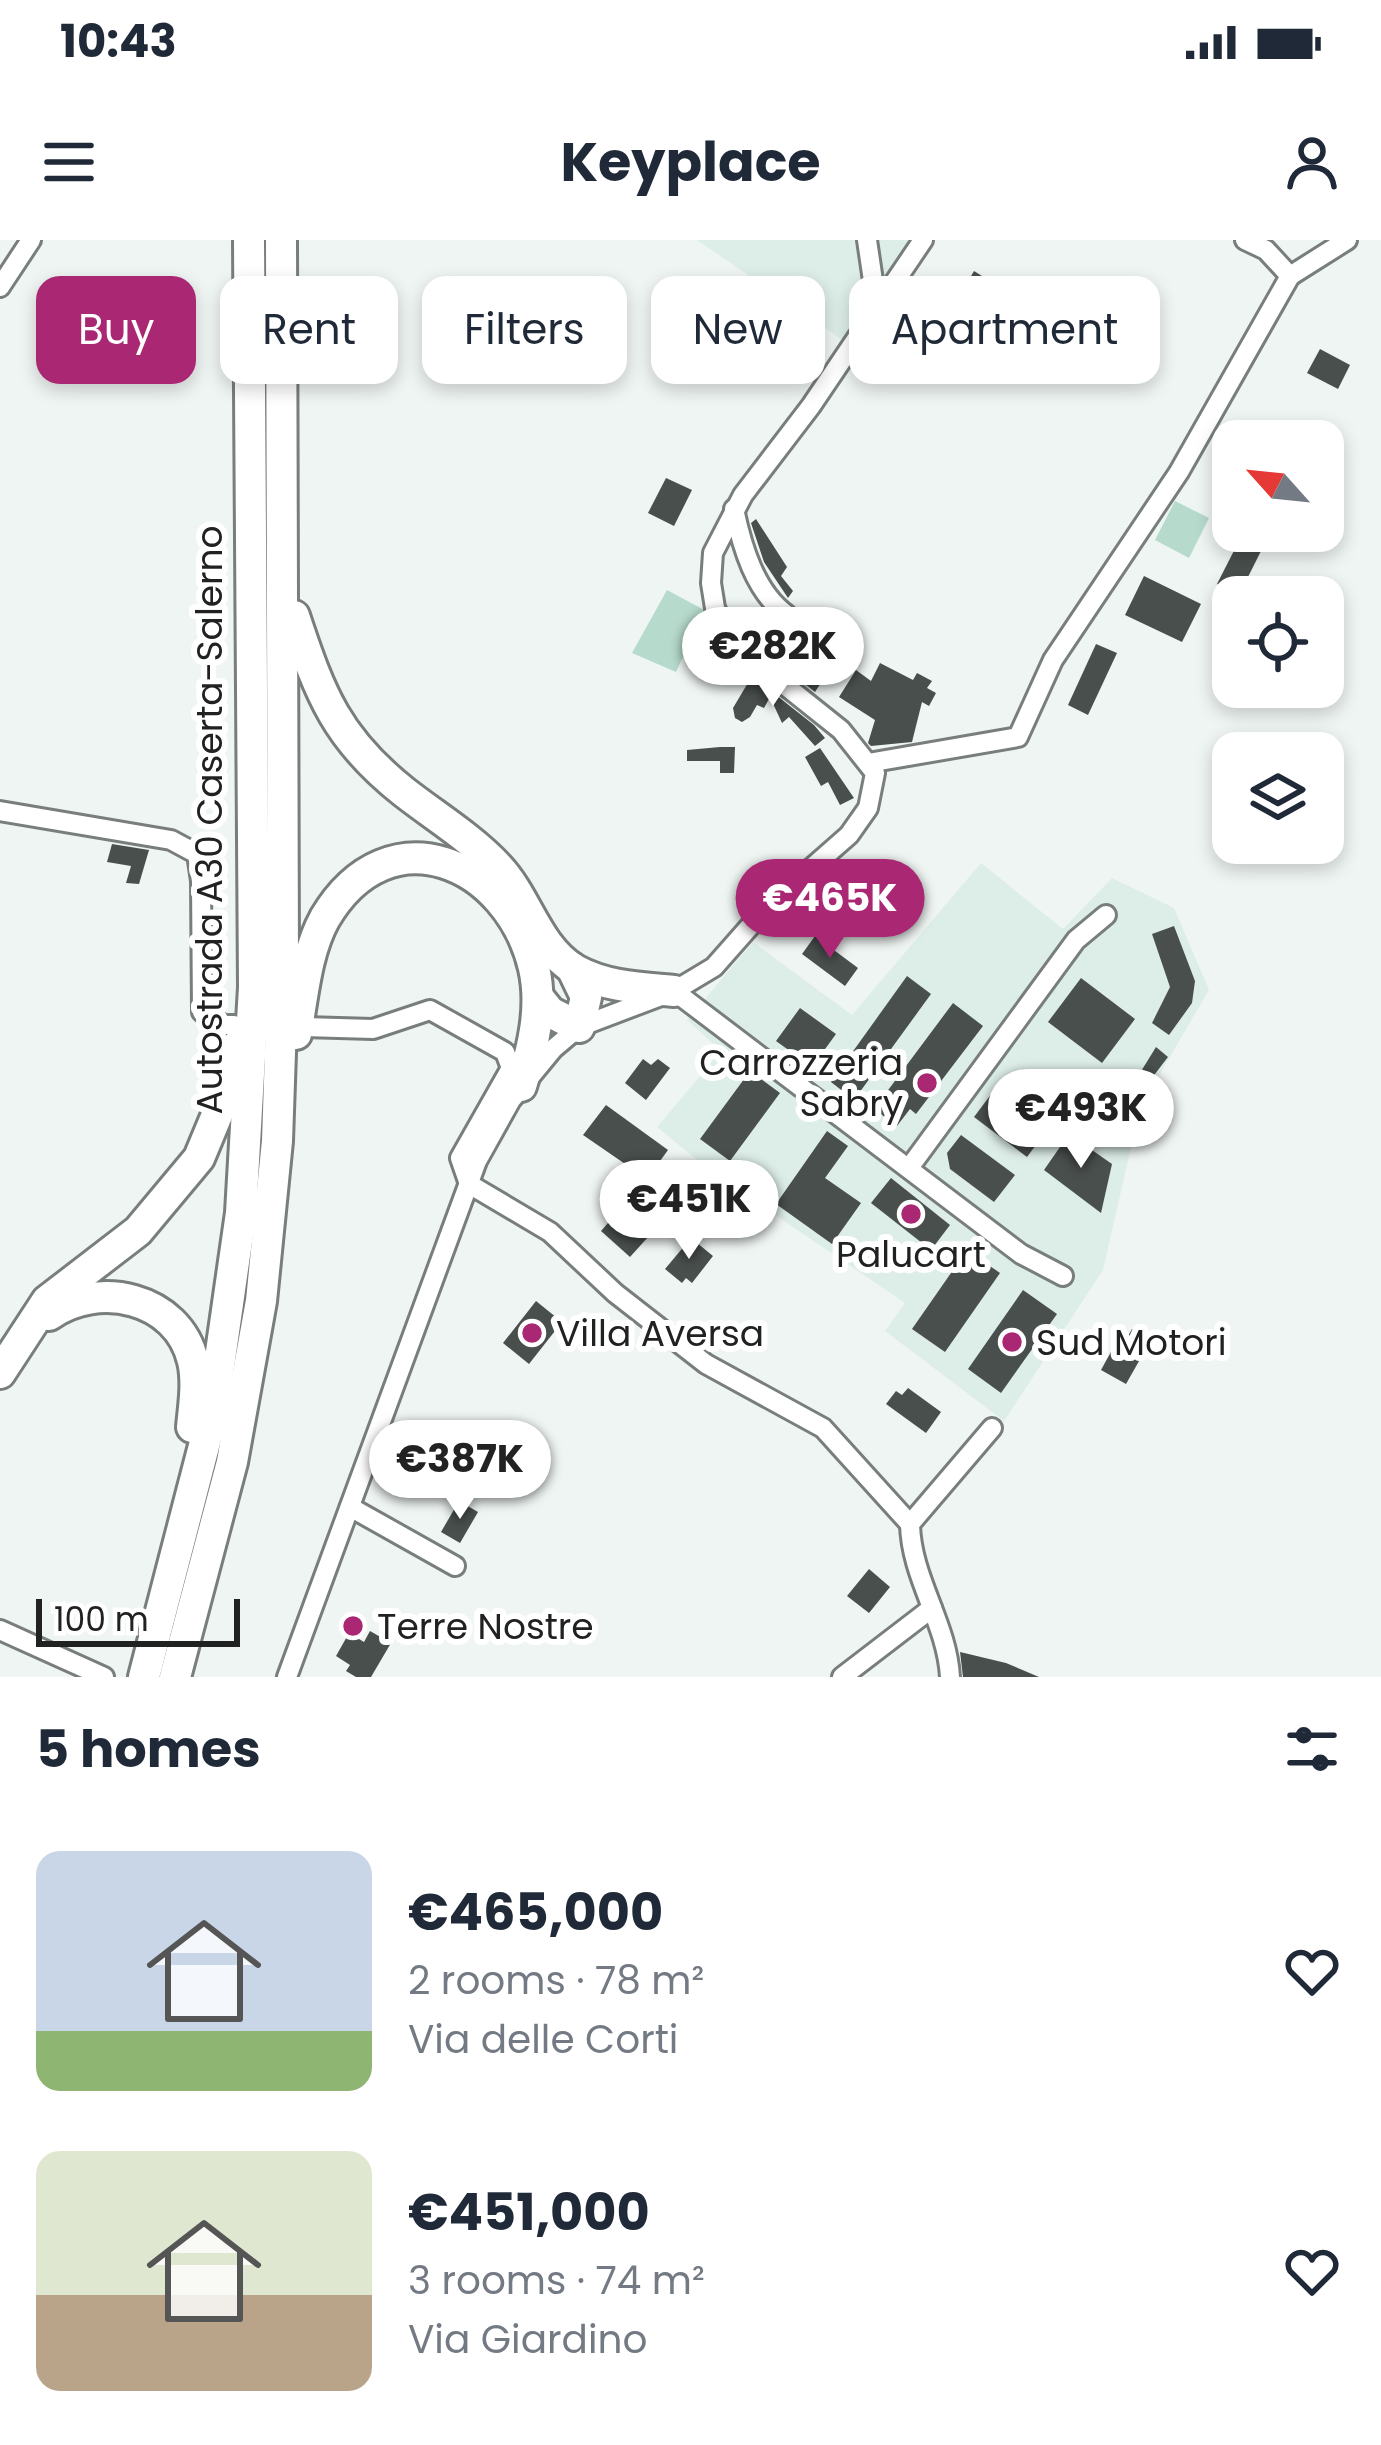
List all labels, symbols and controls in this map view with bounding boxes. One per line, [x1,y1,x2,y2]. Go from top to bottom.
text: 10:43 [60,10,177,73]
text: Keyplace [560,124,821,200]
icon: menu [36,129,102,195]
icon: person [1279,129,1345,195]
chip: Buy [36,276,196,384]
chip: Rent [220,276,398,384]
chip: Filters [422,276,627,384]
chip: New [651,276,825,384]
chip: Apartment [849,276,1160,384]
north arrow [1212,420,1344,552]
map controls [1212,420,1344,864]
street label: Autostrada A30 Caserta-Salerno [184,525,235,1115]
button: locate [1212,576,1344,708]
pin: €282K [689,607,857,709]
text: €282K [709,618,837,673]
button: layers [1212,732,1344,864]
pin: €465K [746,859,914,961]
text: €465K [763,870,897,925]
place label: Carrozzeria Sabry [699,1037,903,1129]
pin: €493K [997,1069,1165,1171]
marker: Carrozzeria Sabry [914,1070,940,1096]
text: €493K [1015,1080,1147,1135]
pin: €451K [605,1160,773,1262]
text: €451K [627,1171,751,1226]
marker: Palucart [898,1201,924,1227]
place label: Palucart [836,1229,986,1280]
place label: Villa Aversa [556,1308,764,1359]
place label: Sud Motori [1036,1317,1227,1368]
marker: Villa Aversa [519,1320,545,1346]
marker: Sud Motori [999,1329,1025,1355]
pin: €387K [376,1420,544,1522]
text: €387K [396,1431,524,1486]
scale bar [36,1593,240,1646]
text: 100 m [54,1596,149,1643]
place label: Terre Nostre [377,1601,594,1652]
marker: Terre Nostre [340,1613,366,1639]
text: 5 homes [36,1713,261,1785]
icon: filters [1279,1716,1345,1782]
text: €465,000 [408,1876,663,1948]
icon: home [132,1899,276,2043]
icon: heart [1279,1938,1345,2004]
text: 2 rooms · 78 m² [408,1953,704,2008]
text: Via delle Corti [408,2012,678,2067]
text: €451,000 [408,2176,650,2248]
icon: home [132,2199,276,2343]
icon: heart [1279,2238,1345,2304]
text: 3 rooms · 74 m² [408,2253,705,2308]
text: Via Giardino [408,2312,647,2367]

